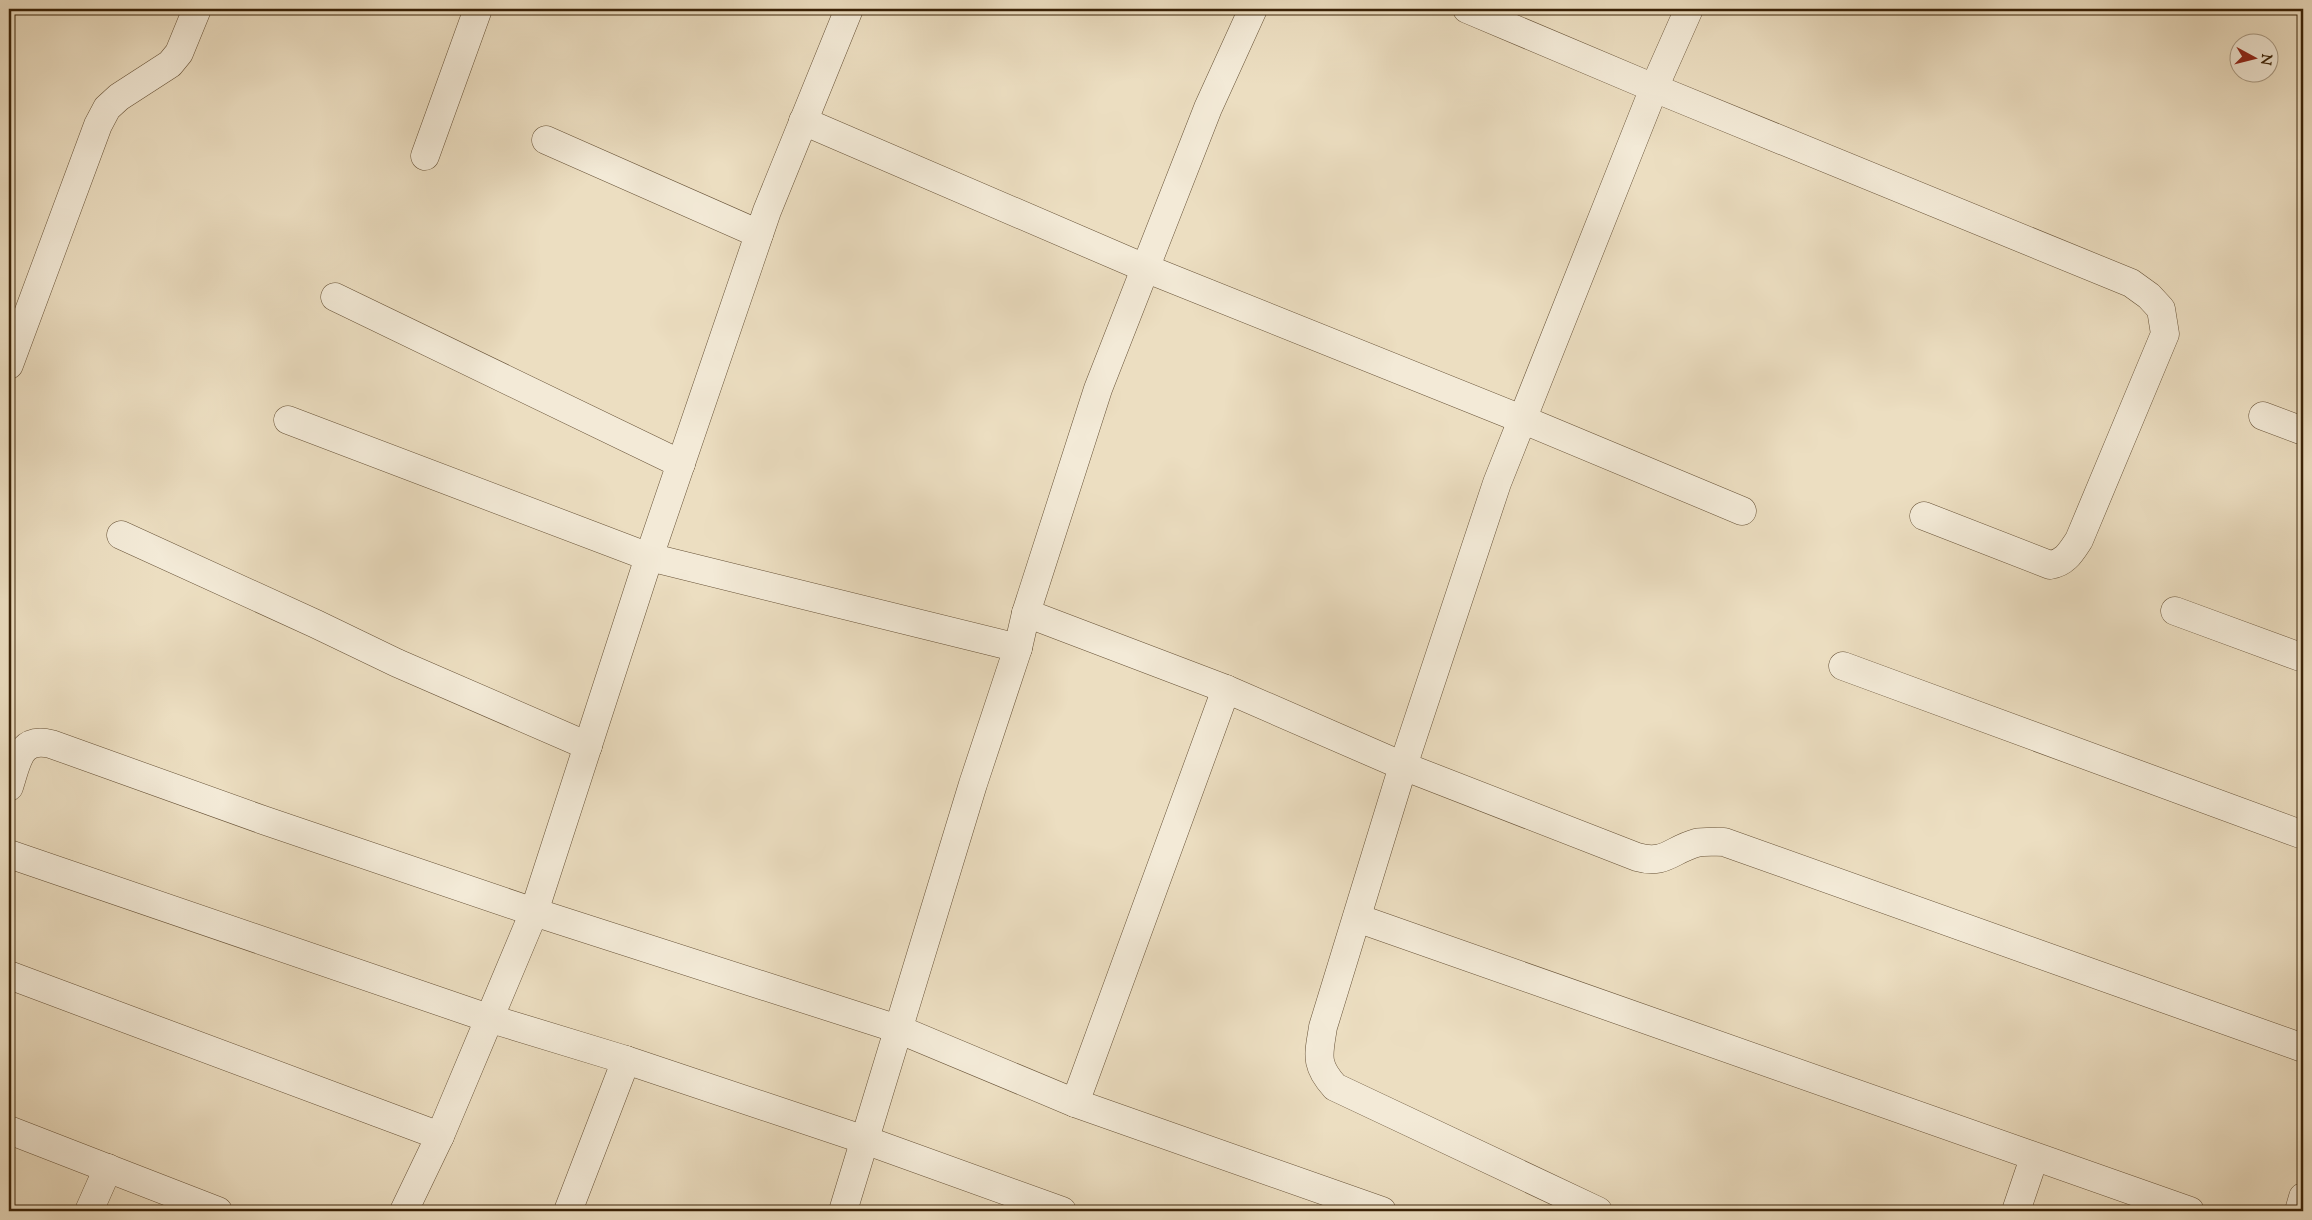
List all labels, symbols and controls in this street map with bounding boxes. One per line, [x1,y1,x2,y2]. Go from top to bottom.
north arrow [2230,32,2280,82]
text: N [2254,53,2276,66]

